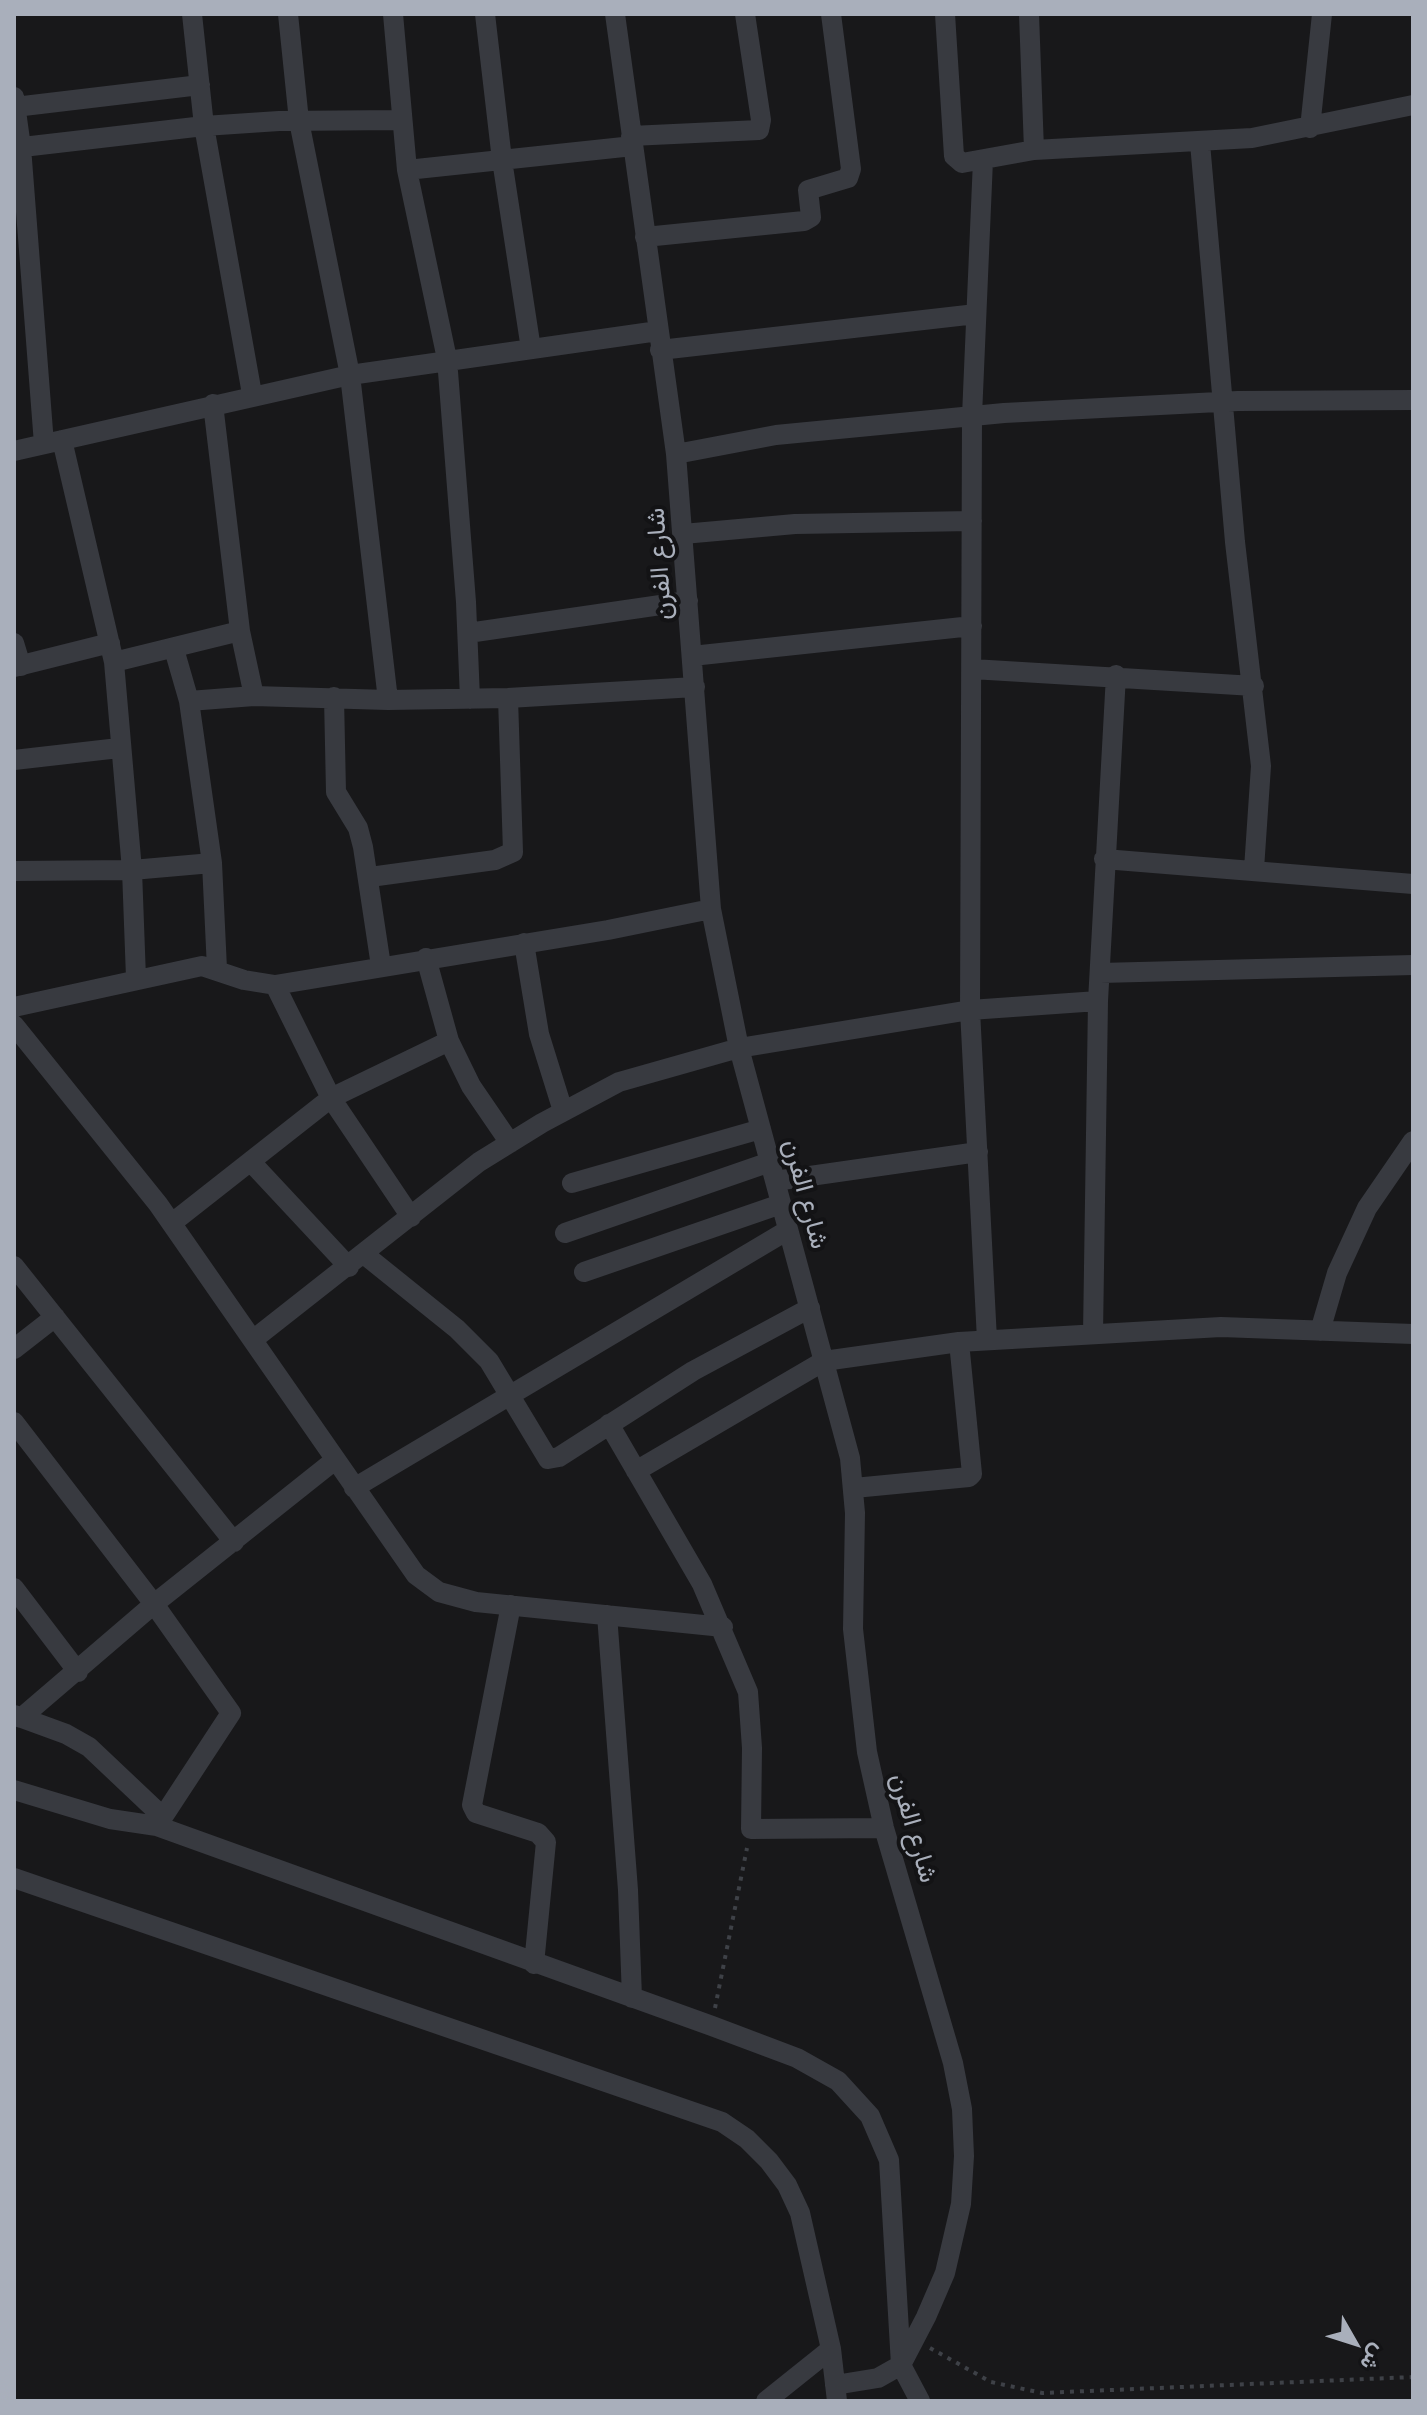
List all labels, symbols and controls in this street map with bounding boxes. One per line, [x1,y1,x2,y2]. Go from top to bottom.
street label: شارع الفرن [640,507,678,621]
street label: شارع الفرن [776,1136,836,1252]
street label: شارع الفرن [884,1770,944,1886]
north arrow [1315,2303,1395,2383]
text: ش [1355,2340,1393,2377]

